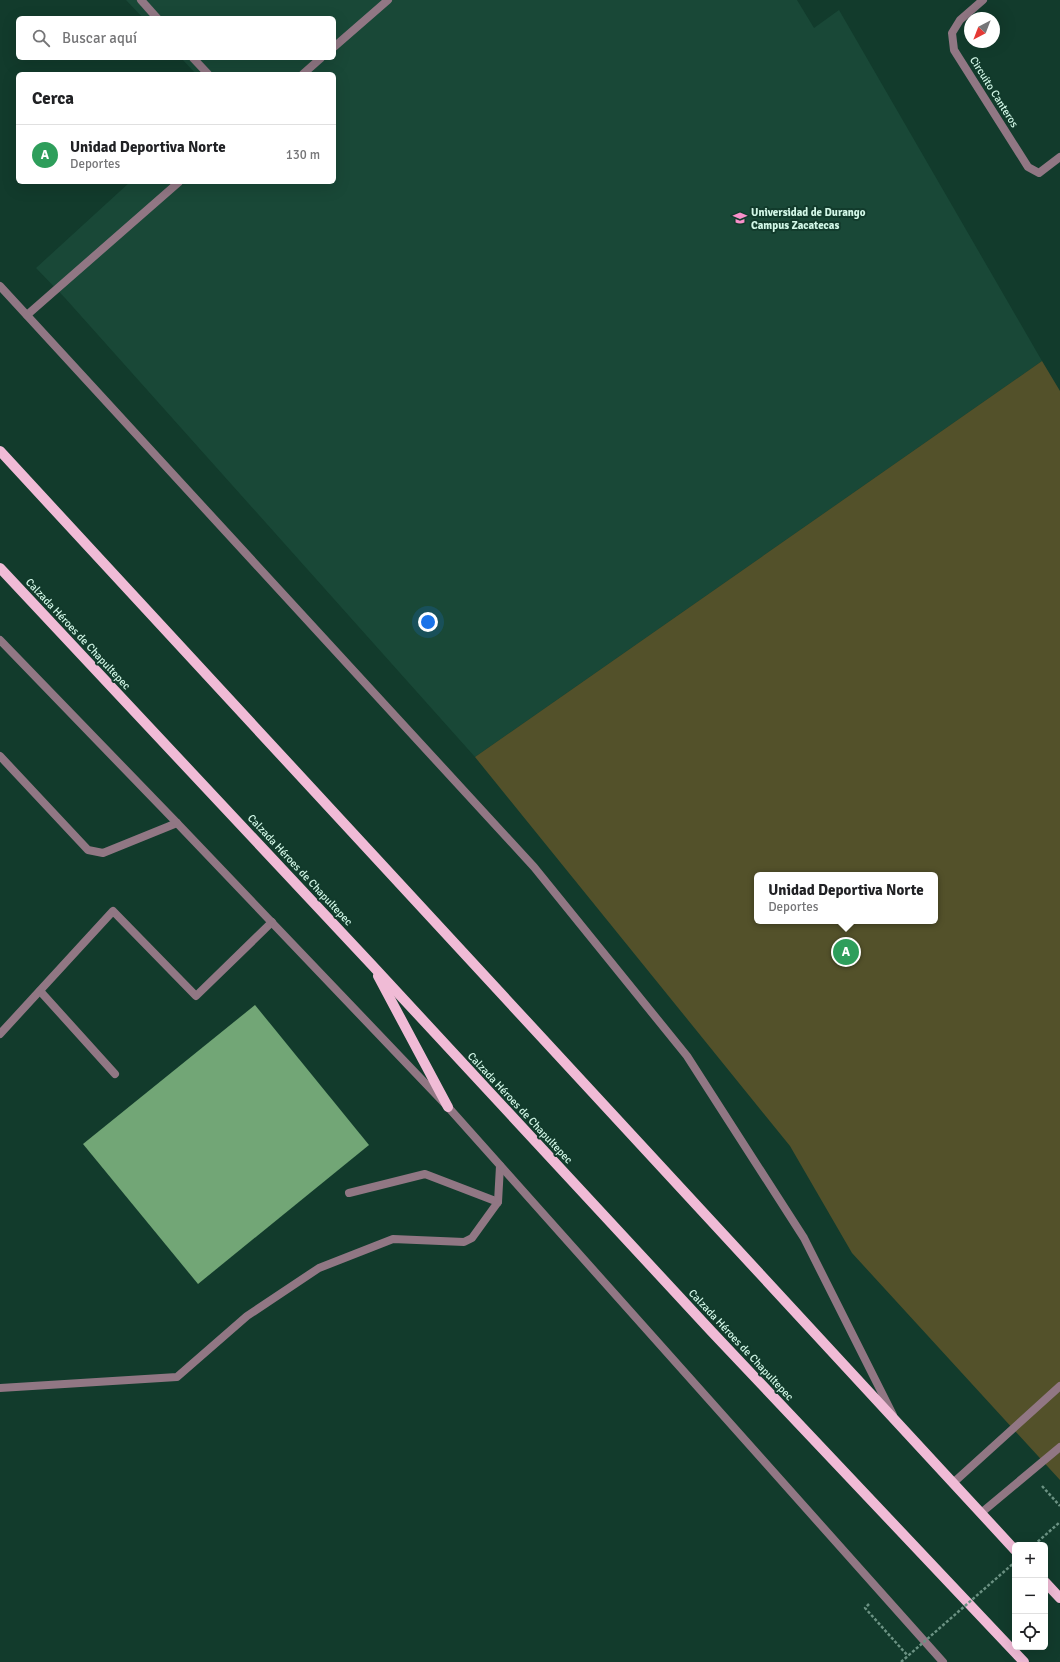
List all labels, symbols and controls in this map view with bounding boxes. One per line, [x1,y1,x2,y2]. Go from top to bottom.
north arrow [964,12,1000,48]
search box [16,16,336,60]
icon: search [30,27,52,49]
text: Buscar aquí [62,29,137,47]
street label: Circuito Canteros [967,54,1021,130]
text: Cerca [32,88,74,109]
text: Unidad Deportiva Norte [70,138,226,156]
text: A [41,147,49,163]
text: 130 m [286,147,320,163]
text: Deportes [70,156,120,172]
place label: Universidad de Durango Campus Zacatecas [751,206,866,232]
school or university icon: Universidad de Durango Campus Zacatecas [732,210,748,226]
street label: Calzada Héroes de Chapultepec [23,576,133,692]
your location [418,612,438,632]
street label: Calzada Héroes de Chapultepec [245,812,355,928]
popup [754,872,938,924]
text: Unidad Deportiva Norte [768,881,924,899]
text: Deportes [768,899,818,915]
pin: A [833,937,859,967]
street label: Calzada Héroes de Chapultepec [465,1050,575,1166]
street label: Calzada Héroes de Chapultepec [686,1287,796,1403]
map controls [1012,1542,1048,1650]
button: + [1012,1542,1048,1578]
button: − [1012,1578,1048,1614]
button: locate [1012,1614,1048,1650]

